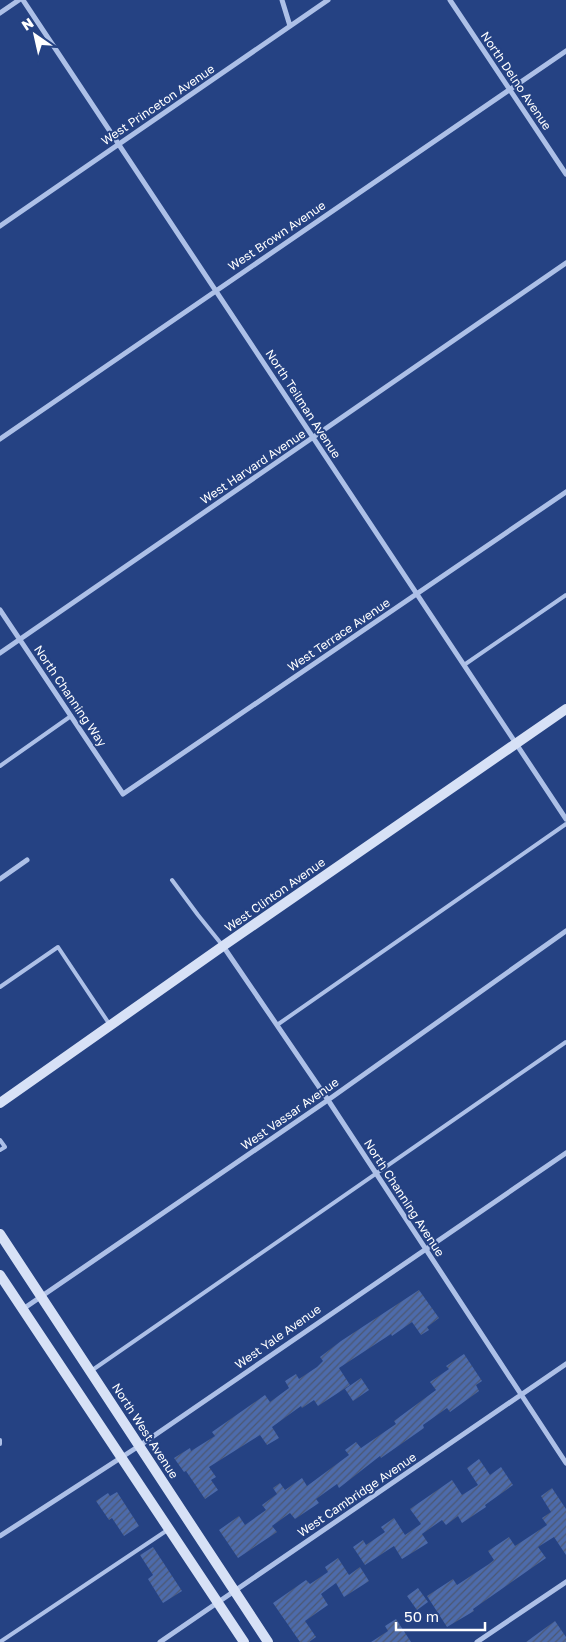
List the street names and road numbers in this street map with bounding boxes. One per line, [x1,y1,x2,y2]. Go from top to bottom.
street label: North Delno Avenue [478,29,555,133]
street label: West Princeton Avenue [98,61,217,148]
street label: West Brown Avenue [225,197,328,274]
street label: North Teilman Avenue [263,346,344,461]
street label: West Harvard Avenue [197,426,308,507]
street label: West Terrace Avenue [285,595,393,674]
street label: North Channing Way [31,642,110,749]
street label: West Clinton Avenue [222,854,328,935]
street label: West Vassar Avenue [238,1074,341,1153]
street label: North Channing Avenue [361,1136,448,1259]
street label: West Yale Avenue [232,1301,324,1372]
street label: North West Avenue [109,1380,182,1481]
street label: West Cambridge Avenue [294,1449,419,1540]

